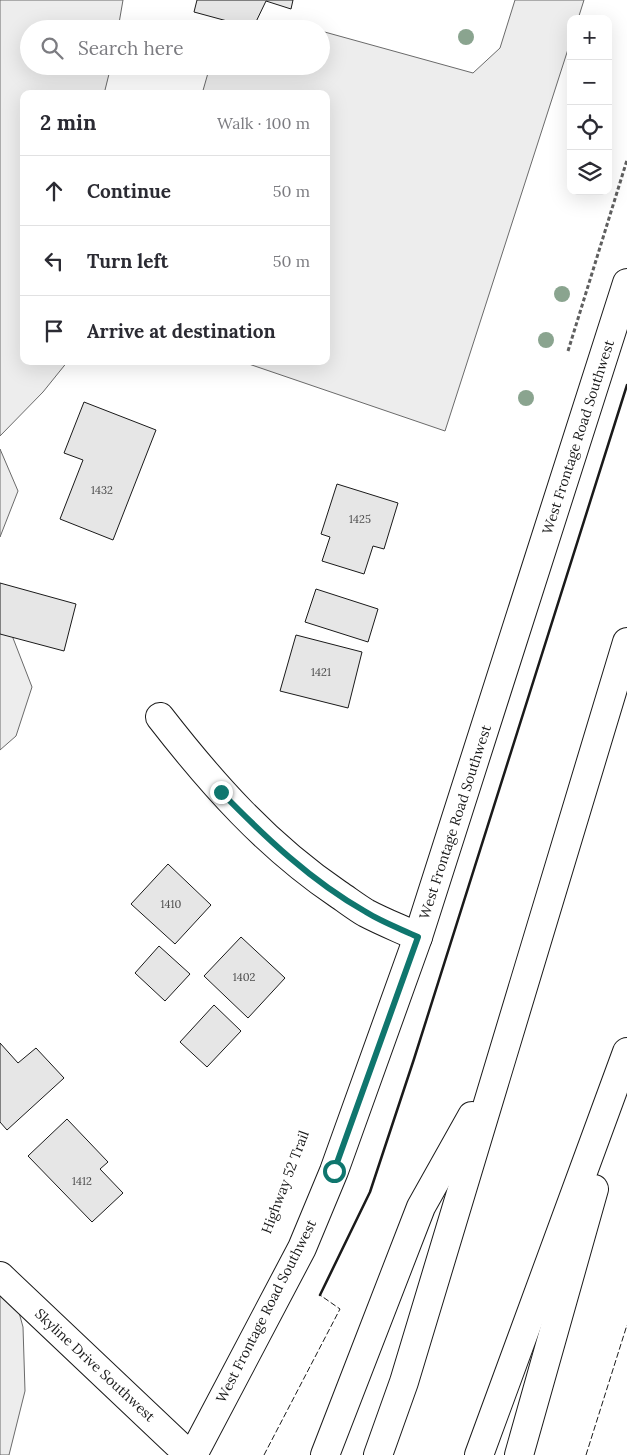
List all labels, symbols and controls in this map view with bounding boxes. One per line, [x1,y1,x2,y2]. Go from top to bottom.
map controls [567,15,612,195]
button: + [567,15,612,60]
search box [20,20,330,75]
icon: search [38,34,66,62]
text: Search here [78,36,184,60]
button: − [567,60,612,105]
button: locate [567,105,612,150]
text: 2 min [40,109,96,136]
text: Walk · 100 m [217,113,310,133]
button: layers [567,150,612,195]
icon: ahead [40,177,68,205]
text: Continue [87,179,171,203]
text: 50 m [273,181,310,201]
icon: left [40,247,68,275]
text: Turn left [87,249,168,273]
text: 50 m [273,251,310,271]
icon: arrive [40,317,68,345]
text: Arrive at destination [87,319,276,343]
street label: West Frontage Road Southwest [538,337,618,536]
house number: 1432 [91,483,113,497]
house number: 1425 [349,512,371,526]
house number: 1421 [311,665,331,679]
street label: West Frontage Road Southwest [415,722,495,921]
route end [210,781,233,804]
house number: 1410 [161,897,182,911]
house number: 1402 [233,970,255,984]
street label: Highway 52 Trail [257,1128,313,1236]
route start [323,1160,346,1183]
house number: 1412 [72,1174,92,1188]
street label: West Frontage Road Southwest [212,1216,320,1406]
street label: Skyline Drive Southwest [31,1305,159,1426]

